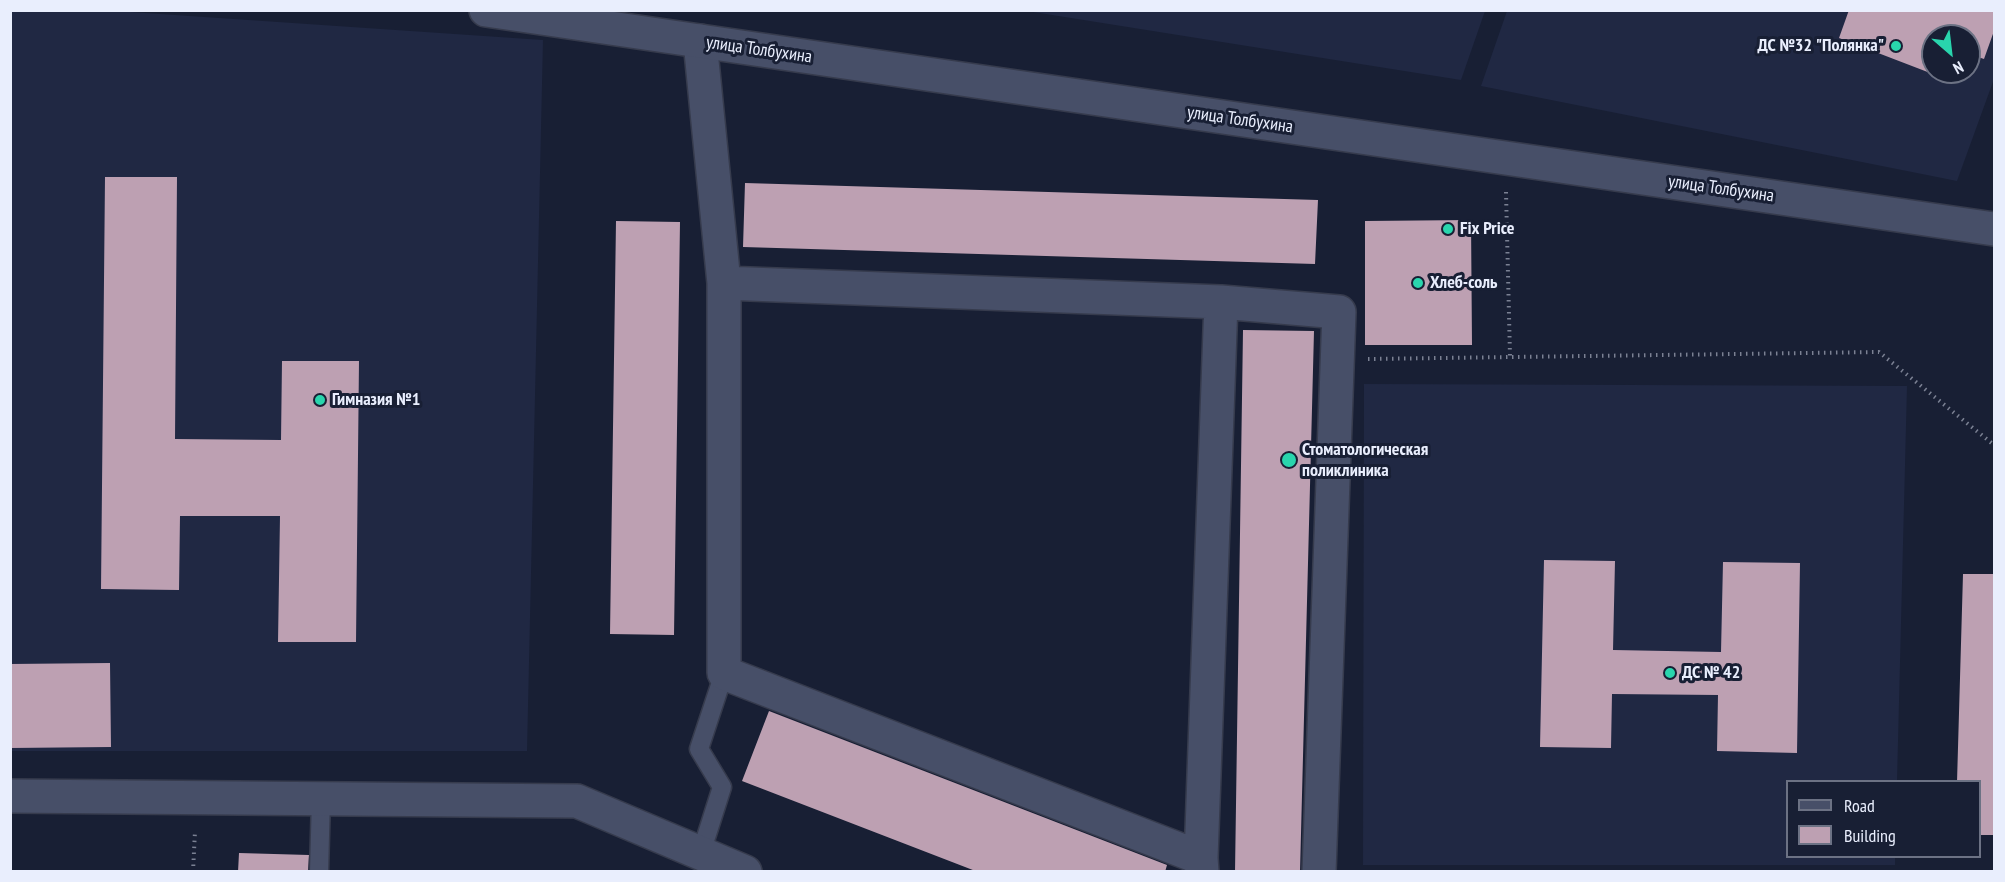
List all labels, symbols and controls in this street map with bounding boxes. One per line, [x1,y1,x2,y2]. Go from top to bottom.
north arrow [1921,24,1981,84]
street label: улица Толбухина [705,32,813,68]
place label: ДС №32 "Полянка" [1757,35,1884,57]
marker: ДС №32 "Полянка" [1889,39,1903,53]
text: N [1950,57,1967,79]
street label: улица Толбухина [1186,102,1294,138]
street label: улица Толбухина [1667,171,1775,207]
place label: Fix Price [1460,218,1514,240]
marker: Fix Price [1441,222,1455,236]
place label: Хлеб-соль [1430,272,1497,294]
marker: Хлеб-соль [1411,276,1425,290]
place label: Гимназия №1 [332,389,420,411]
marker: Гимназия №1 [313,393,327,407]
place label: Стоматологическая поликлиника [1302,439,1428,482]
marker: Стоматологическая поликлиника [1280,451,1298,469]
place label: ДС № 42 [1682,662,1740,684]
marker: ДС № 42 [1663,666,1677,680]
legend [1786,780,1981,858]
text: Road [1844,794,1875,817]
text: Building [1844,824,1896,847]

